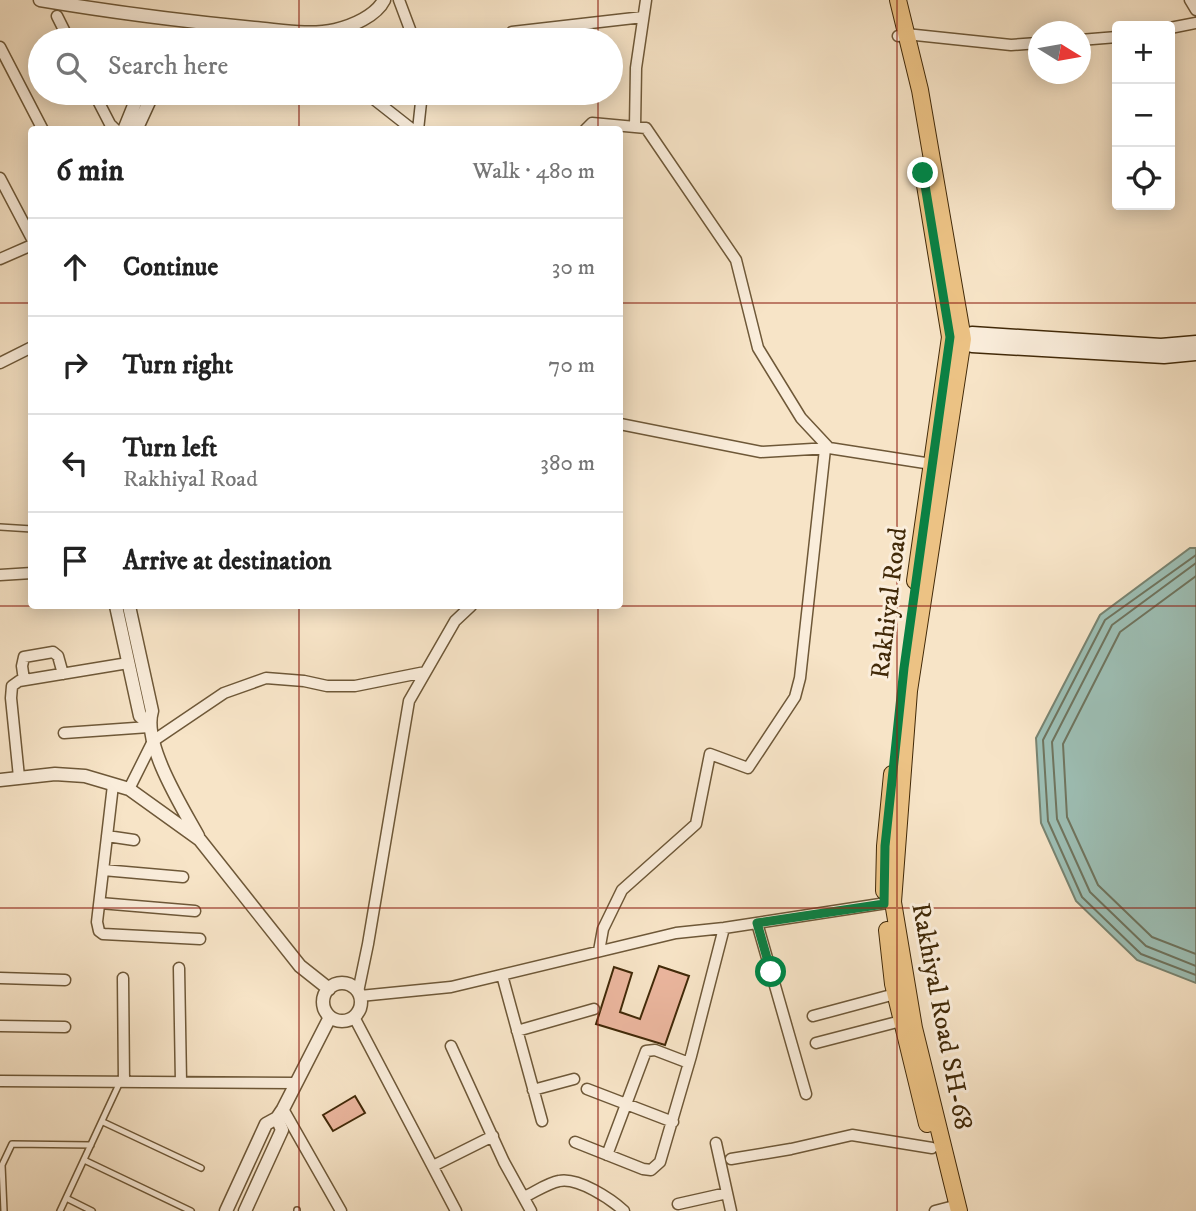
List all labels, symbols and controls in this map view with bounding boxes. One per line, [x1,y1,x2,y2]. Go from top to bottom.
north arrow [1028,21,1091,84]
map controls [1112,21,1175,210]
button: + [1112,21,1175,84]
search box [28,28,623,105]
icon: search [52,48,90,86]
text: Search here [108,50,228,83]
button: − [1112,84,1175,147]
button: locate [1112,147,1175,210]
text: 6 min [56,153,124,190]
text: Walk · 480 m [472,157,595,186]
route end [907,157,938,188]
icon: ahead [56,248,94,286]
text: Continue [123,251,218,284]
text: 30 m [552,253,595,282]
icon: right [56,346,94,384]
text: Turn right [123,349,233,382]
text: 70 m [548,351,595,380]
text: Turn left [123,432,217,465]
icon: left [56,444,94,482]
text: 380 m [540,449,595,478]
text: Rakhiyal Road [123,465,258,494]
street label: Rakhiyal Road [864,526,915,681]
icon: arrive [56,542,94,580]
text: Arrive at destination [123,545,332,578]
street label: Rakhiyal Road SH-68 [903,900,980,1132]
route start [755,956,786,987]

